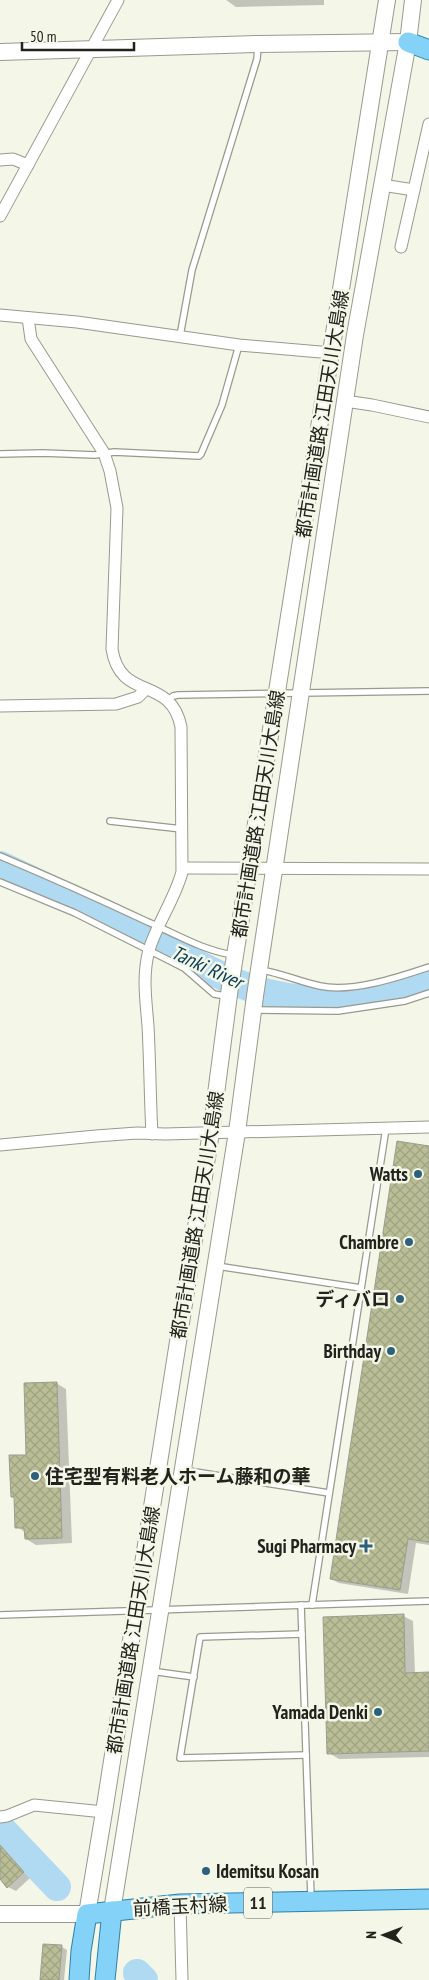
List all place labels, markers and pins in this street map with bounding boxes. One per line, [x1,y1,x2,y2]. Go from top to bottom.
place label: Watts [369,1162,408,1186]
marker: Watts [412,1168,424,1180]
place label: Chambre [339,1230,399,1254]
marker: Chambre [403,1236,415,1248]
place label: ディバロ [315,1287,390,1311]
marker: ディバロ [394,1293,406,1305]
place label: Birthday [323,1339,381,1363]
marker: Birthday [385,1345,397,1357]
place label: 住宅型有料老人ホーム藤和の華 [45,1464,310,1488]
marker: 住宅型有料老人ホーム藤和の華 [29,1470,41,1482]
place label: Sugi Pharmacy [257,1534,356,1558]
marker: Sugi Pharmacy [360,1540,372,1552]
place label: Yamada Denki [271,1700,368,1724]
marker: Yamada Denki [372,1706,384,1718]
place label: Idemitsu Kosan [216,1859,319,1883]
marker: Idemitsu Kosan [200,1865,212,1877]

